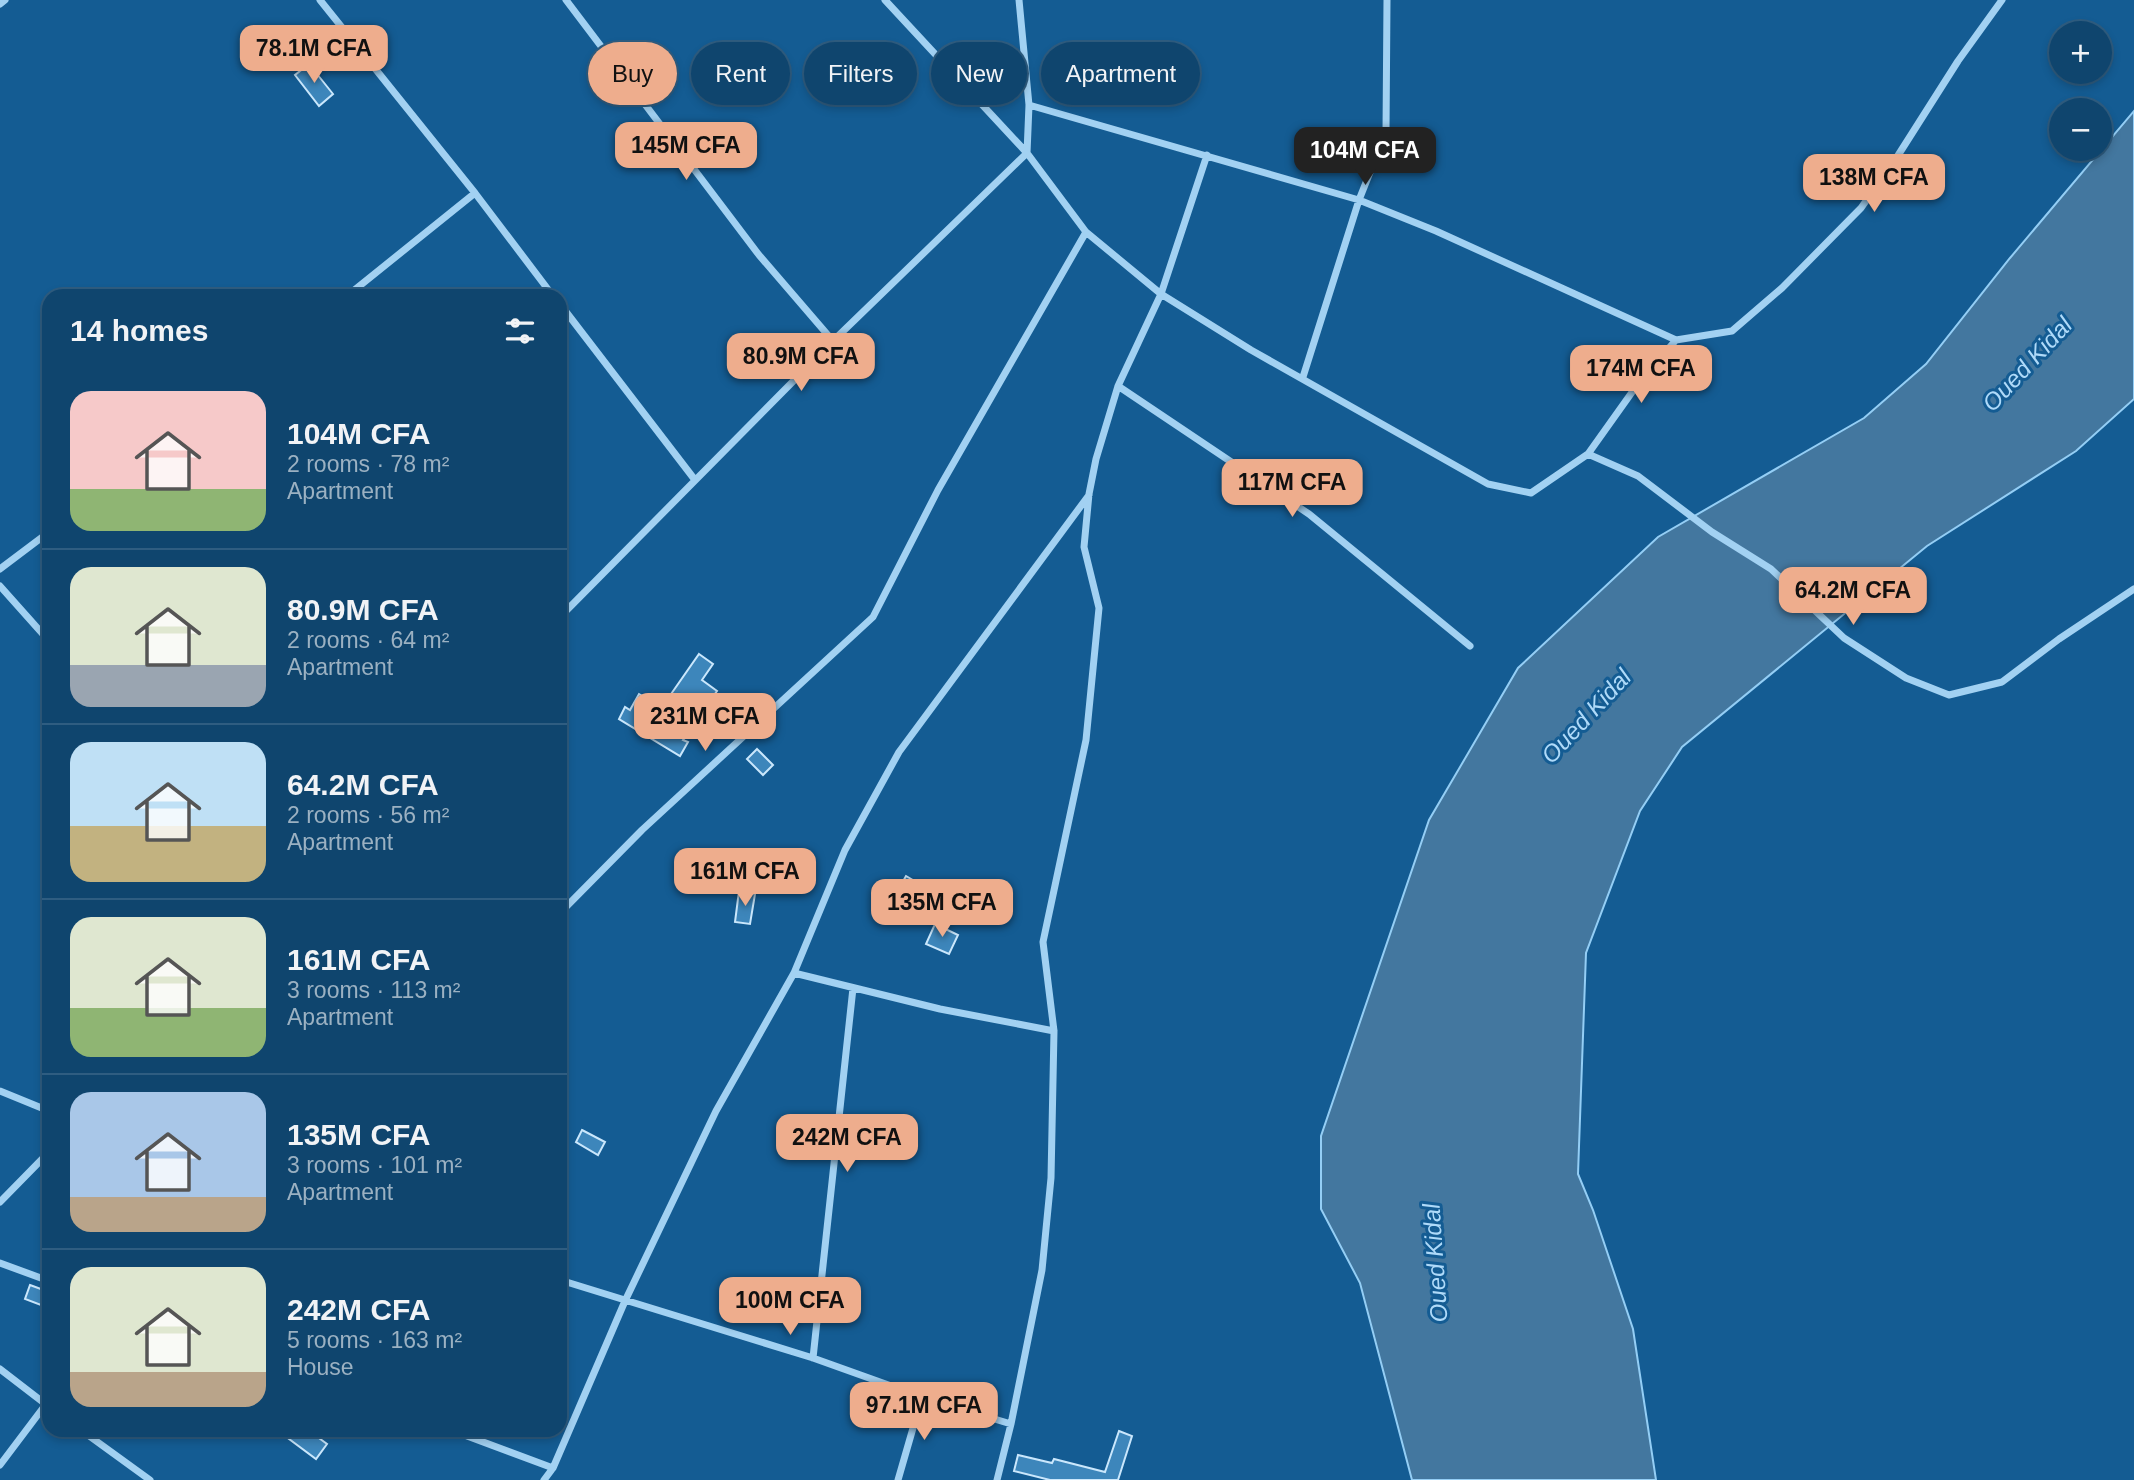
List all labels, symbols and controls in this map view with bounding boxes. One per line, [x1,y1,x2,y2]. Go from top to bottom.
map controls [2049,21,2112,161]
button: + [2049,21,2112,84]
pin: 78.1M CFA [234,25,394,85]
text: 78.1M CFA [256,35,372,61]
chip: Buy [588,42,677,105]
chip: Rent [691,42,790,105]
chip: Filters [804,42,917,105]
chip: New [931,42,1027,105]
chip: Apartment [1041,42,1200,105]
button: − [2049,98,2112,161]
pin: 145M CFA [614,122,758,182]
pin: 104M CFA [1293,128,1437,187]
text: 145M CFA [631,132,741,158]
text: 104M CFA [1310,137,1420,163]
pin: 138M CFA [1802,154,1946,214]
text: 138M CFA [1819,164,1929,190]
water label: Oued Kidal [1977,311,2078,417]
icon: filters [501,312,539,350]
text: 14 homes [70,314,208,347]
pin: 80.9M CFA [721,334,881,393]
text: 80.9M CFA [743,343,859,369]
pin: 174M CFA [1569,346,1713,405]
text: 174M CFA [1586,355,1696,381]
text: 104M CFA [287,417,430,450]
icon: home [126,419,210,503]
text: 2 rooms · 78 m² [287,451,449,477]
pin: 117M CFA [1220,460,1364,519]
text: 117M CFA [1238,469,1346,495]
text: Apartment [287,478,393,504]
pin: 64.2M CFA [1773,568,1933,627]
text: 64.2M CFA [1795,577,1911,603]
text: 80.9M CFA [287,593,439,626]
icon: home [126,595,210,679]
text: 2 rooms · 64 m² [287,627,449,653]
text: Apartment [287,654,393,680]
water label: Oued Kidal [1536,663,1637,769]
pin: 231M CFA [633,694,777,753]
text: 231M CFA [650,703,760,729]
text: 64.2M CFA [287,768,439,801]
icon: home [126,770,210,854]
text: 2 rooms · 56 m² [287,802,449,828]
text: Apartment [287,829,393,855]
pin: 161M CFA [673,848,817,908]
text: 161M CFA [690,858,800,884]
pin: 135M CFA [870,880,1014,939]
text: 135M CFA [887,889,997,915]
text: 161M CFA [287,943,430,976]
icon: home [126,945,210,1029]
text: 3 rooms · 113 m² [287,977,460,1003]
text: Apartment [287,1004,393,1030]
pin: 242M CFA [775,1114,919,1174]
text: 135M CFA [287,1118,430,1151]
icon: home [126,1120,210,1204]
text: 242M CFA [792,1124,902,1150]
text: 3 rooms · 101 m² [287,1152,462,1178]
text: Apartment [287,1179,393,1205]
water label: Oued Kidal [1417,1202,1453,1323]
pin: 100M CFA [718,1278,862,1337]
text: 100M CFA [735,1287,845,1313]
text: 242M CFA [287,1293,430,1326]
icon: home [126,1295,210,1379]
text: 5 rooms · 163 m² [287,1327,462,1353]
text: House [287,1354,353,1380]
pin: 97.1M CFA [844,1382,1004,1442]
text: 97.1M CFA [866,1392,982,1418]

